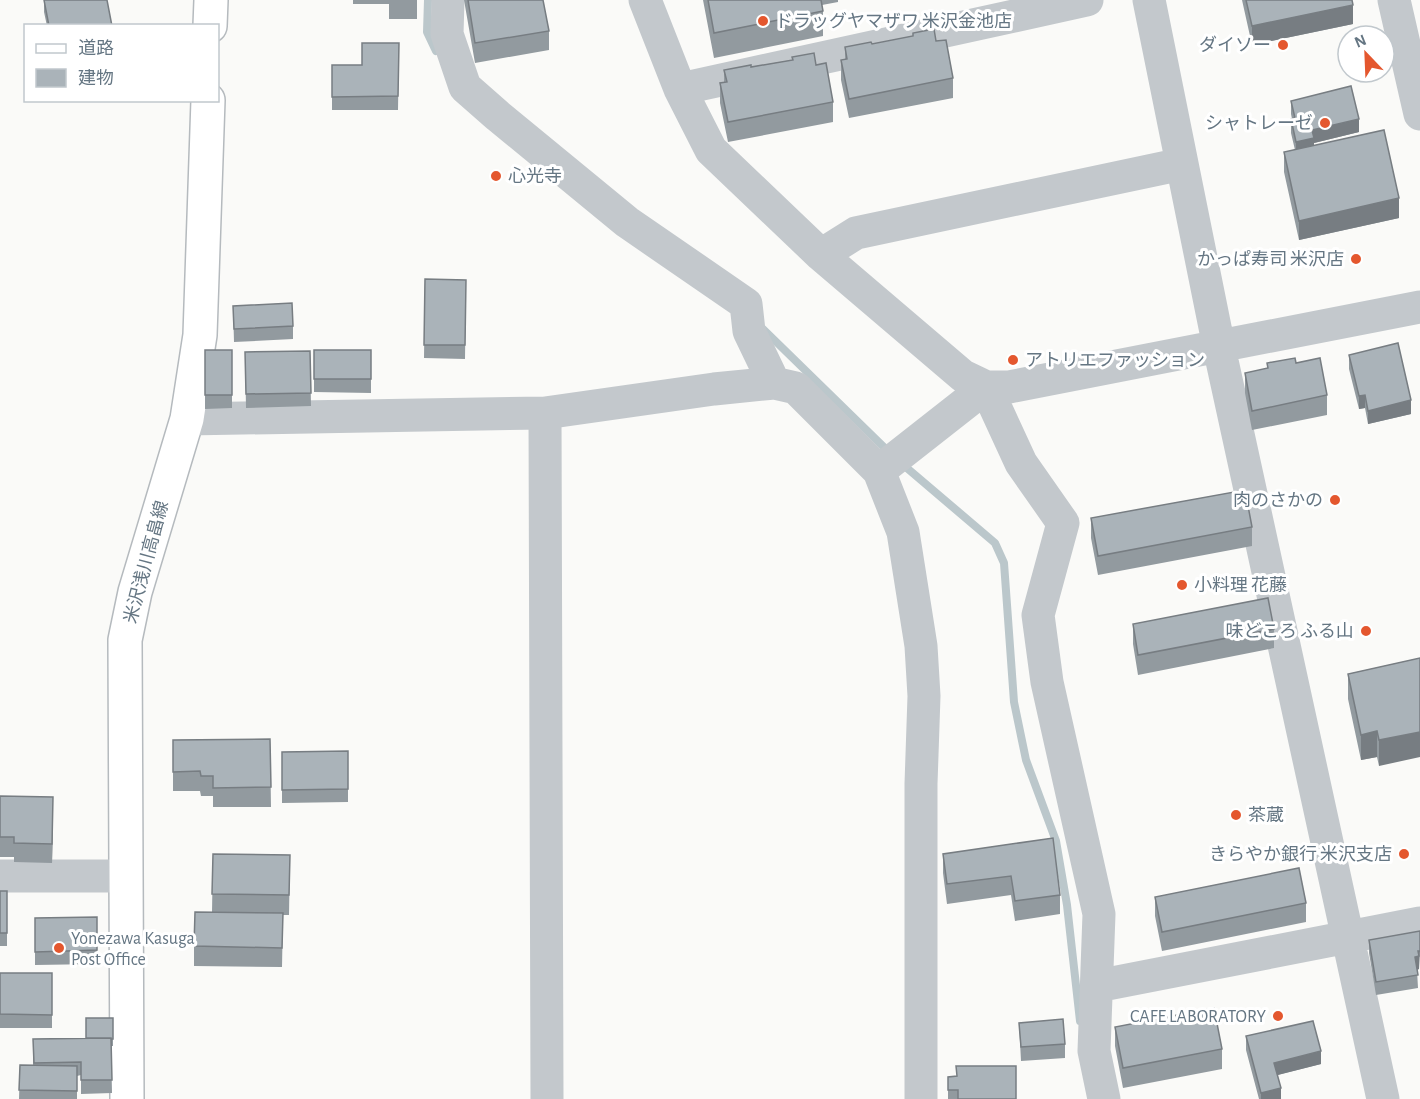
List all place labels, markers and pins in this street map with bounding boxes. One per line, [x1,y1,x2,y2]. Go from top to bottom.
place label: ドラッグヤマザワ 米沢金池店 [775,11,1012,31]
marker: ドラッグヤマザワ 米沢金池店 [756,14,770,28]
place label: ダイソー [1199,35,1271,55]
marker: ダイソー [1276,38,1290,52]
place label: シャトレーゼ [1205,113,1313,133]
marker: シャトレーゼ [1318,116,1332,130]
place label: 心光寺 [508,166,562,186]
marker: 心光寺 [489,169,503,183]
place label: かっぱ寿司 米沢店 [1197,250,1344,269]
marker: かっぱ寿司 米沢店 [1349,252,1363,266]
place label: アトリエファッション [1025,352,1205,370]
marker: アトリエファッション [1006,353,1020,367]
place label: 肉のさかの [1233,491,1323,510]
marker: 肉のさかの [1328,493,1342,507]
place label: 小料理 花藤 [1194,575,1287,595]
marker: 小料理 花藤 [1175,578,1189,592]
place label: 味どころ ふる山 [1226,622,1354,641]
marker: 味どころ ふる山 [1359,624,1373,638]
place label: 茶蔵 [1248,806,1284,825]
marker: 茶蔵 [1229,808,1243,822]
place label: きらやか銀行 米沢支店 [1209,844,1392,864]
marker: きらやか銀行 米沢支店 [1397,847,1411,861]
place label: Yonezawa Kasuga Post Office [71,930,195,969]
marker: Yonezawa Kasuga Post Office [52,941,66,955]
place label: CAFE LABORATORY [1130,1008,1266,1026]
marker: CAFE LABORATORY [1271,1009,1285,1023]

